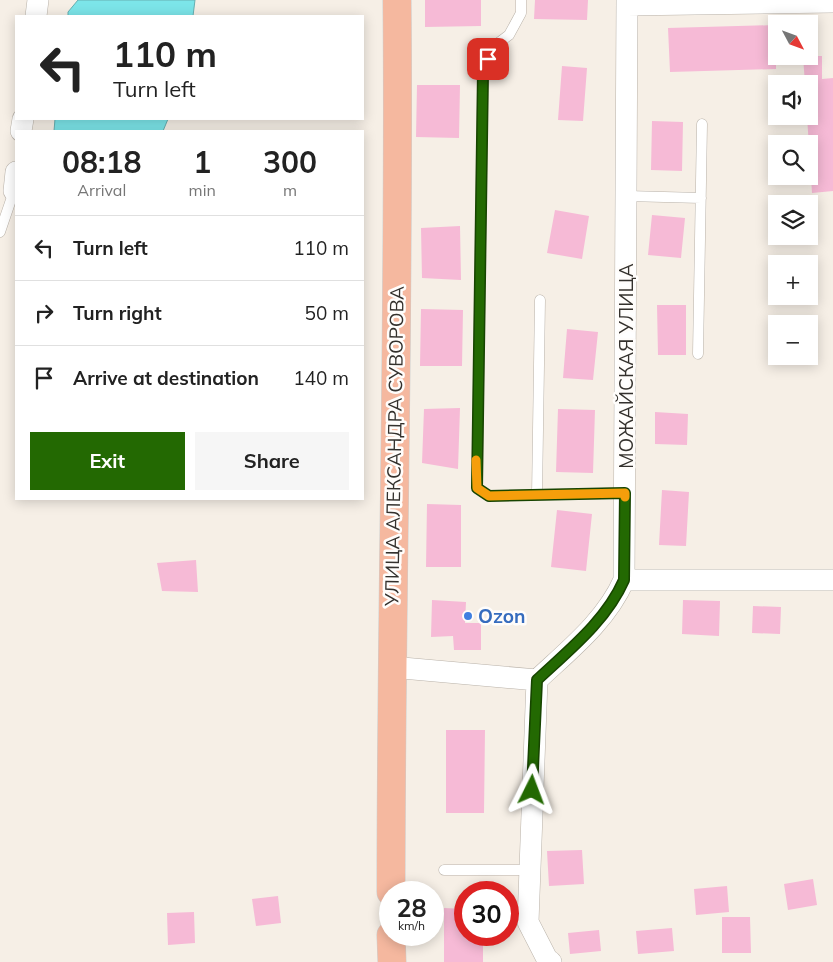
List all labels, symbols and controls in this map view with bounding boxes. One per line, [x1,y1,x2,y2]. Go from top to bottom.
north arrow [768,15,818,65]
map controls [768,15,818,365]
text: 110 m [113,32,217,76]
icon: left [30,35,95,100]
pin [467,38,509,80]
icon: arrive [474,45,502,73]
text: Turn left [113,75,196,103]
button: sound [768,75,818,125]
button: search [768,135,818,185]
text: 08:18 [62,143,142,181]
text: 1 [193,143,211,181]
text: 300 [263,143,317,181]
text: Arrival [77,180,126,200]
text: min [189,180,216,200]
text: m [283,180,297,200]
button: layers [768,195,818,245]
icon: left [30,234,58,262]
text: Turn left [73,236,148,260]
text: 110 m [293,236,349,260]
button: + [768,255,818,305]
street label: МОЖАЙСКАЯ УЛИЦА [614,263,638,469]
street label: УЛИЦА АЛЕКСАНДРА СУВОРОВА [379,286,409,607]
icon: right [30,299,58,327]
text: Turn right [73,301,162,325]
text: 50 m [305,301,349,325]
button: − [768,315,818,365]
icon: arrive [30,364,58,392]
text: Arrive at destination [73,366,259,390]
text: 140 m [293,366,349,390]
button: Exit [30,432,185,490]
button: Share [195,432,349,490]
place label: Ozon [478,604,525,628]
marker: Ozon [462,610,474,622]
position arrow [505,763,557,815]
speed limit sign: 30 [454,881,519,946]
text: 28 [396,892,427,923]
text: km/h [398,918,425,933]

